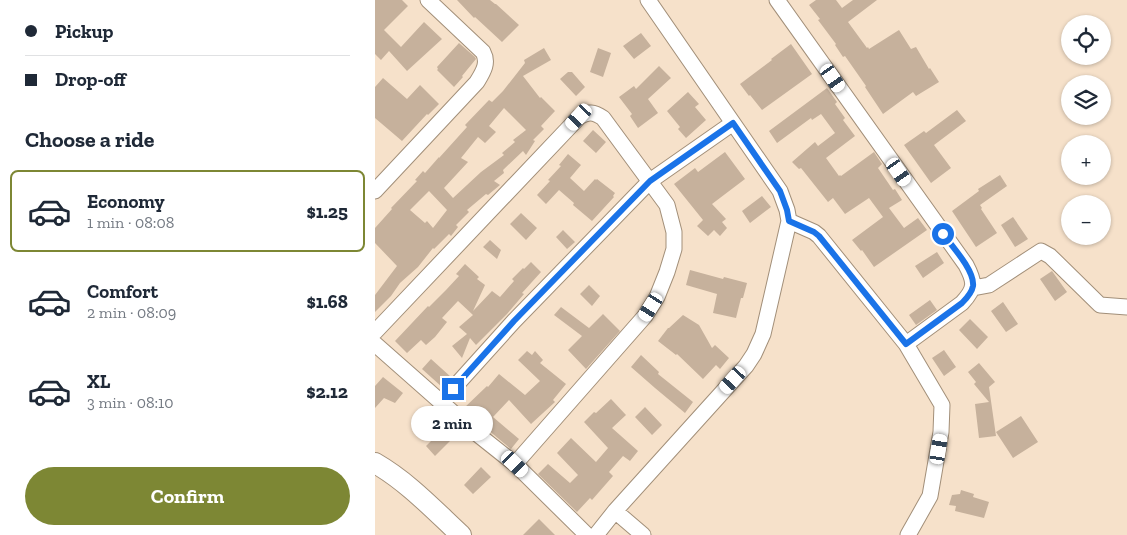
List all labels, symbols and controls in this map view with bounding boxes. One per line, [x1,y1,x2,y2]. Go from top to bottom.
map controls [1061,15,1111,245]
button: locate [1061,15,1111,65]
text: Pickup [55,20,113,43]
car [818,61,847,95]
text: Drop-off [55,68,126,91]
button: layers [1061,75,1111,125]
car [563,101,594,133]
text: Choose a ride [25,126,155,153]
button: + [1061,135,1111,185]
car [884,155,913,189]
icon: car [27,189,72,234]
text: Economy [87,190,165,213]
button: − [1061,195,1111,245]
text: $1.25 [307,200,348,223]
text: 1 min · 08:08 [87,213,174,232]
route start [932,223,954,245]
icon: car [27,279,72,324]
text: Comfort [87,280,158,303]
text: $1.68 [307,290,348,313]
car [636,290,665,324]
text: 2 min · 08:09 [87,303,176,322]
car [717,364,748,396]
icon: car [27,369,72,414]
text: XL [87,370,110,393]
route end [442,378,464,400]
text: $2.12 [306,380,348,403]
text: 3 min · 08:10 [87,393,173,412]
callout: 2 min [412,406,494,442]
text: 2 min [432,414,472,433]
car [929,433,948,465]
car [498,448,531,480]
button: Confirm [25,467,350,525]

